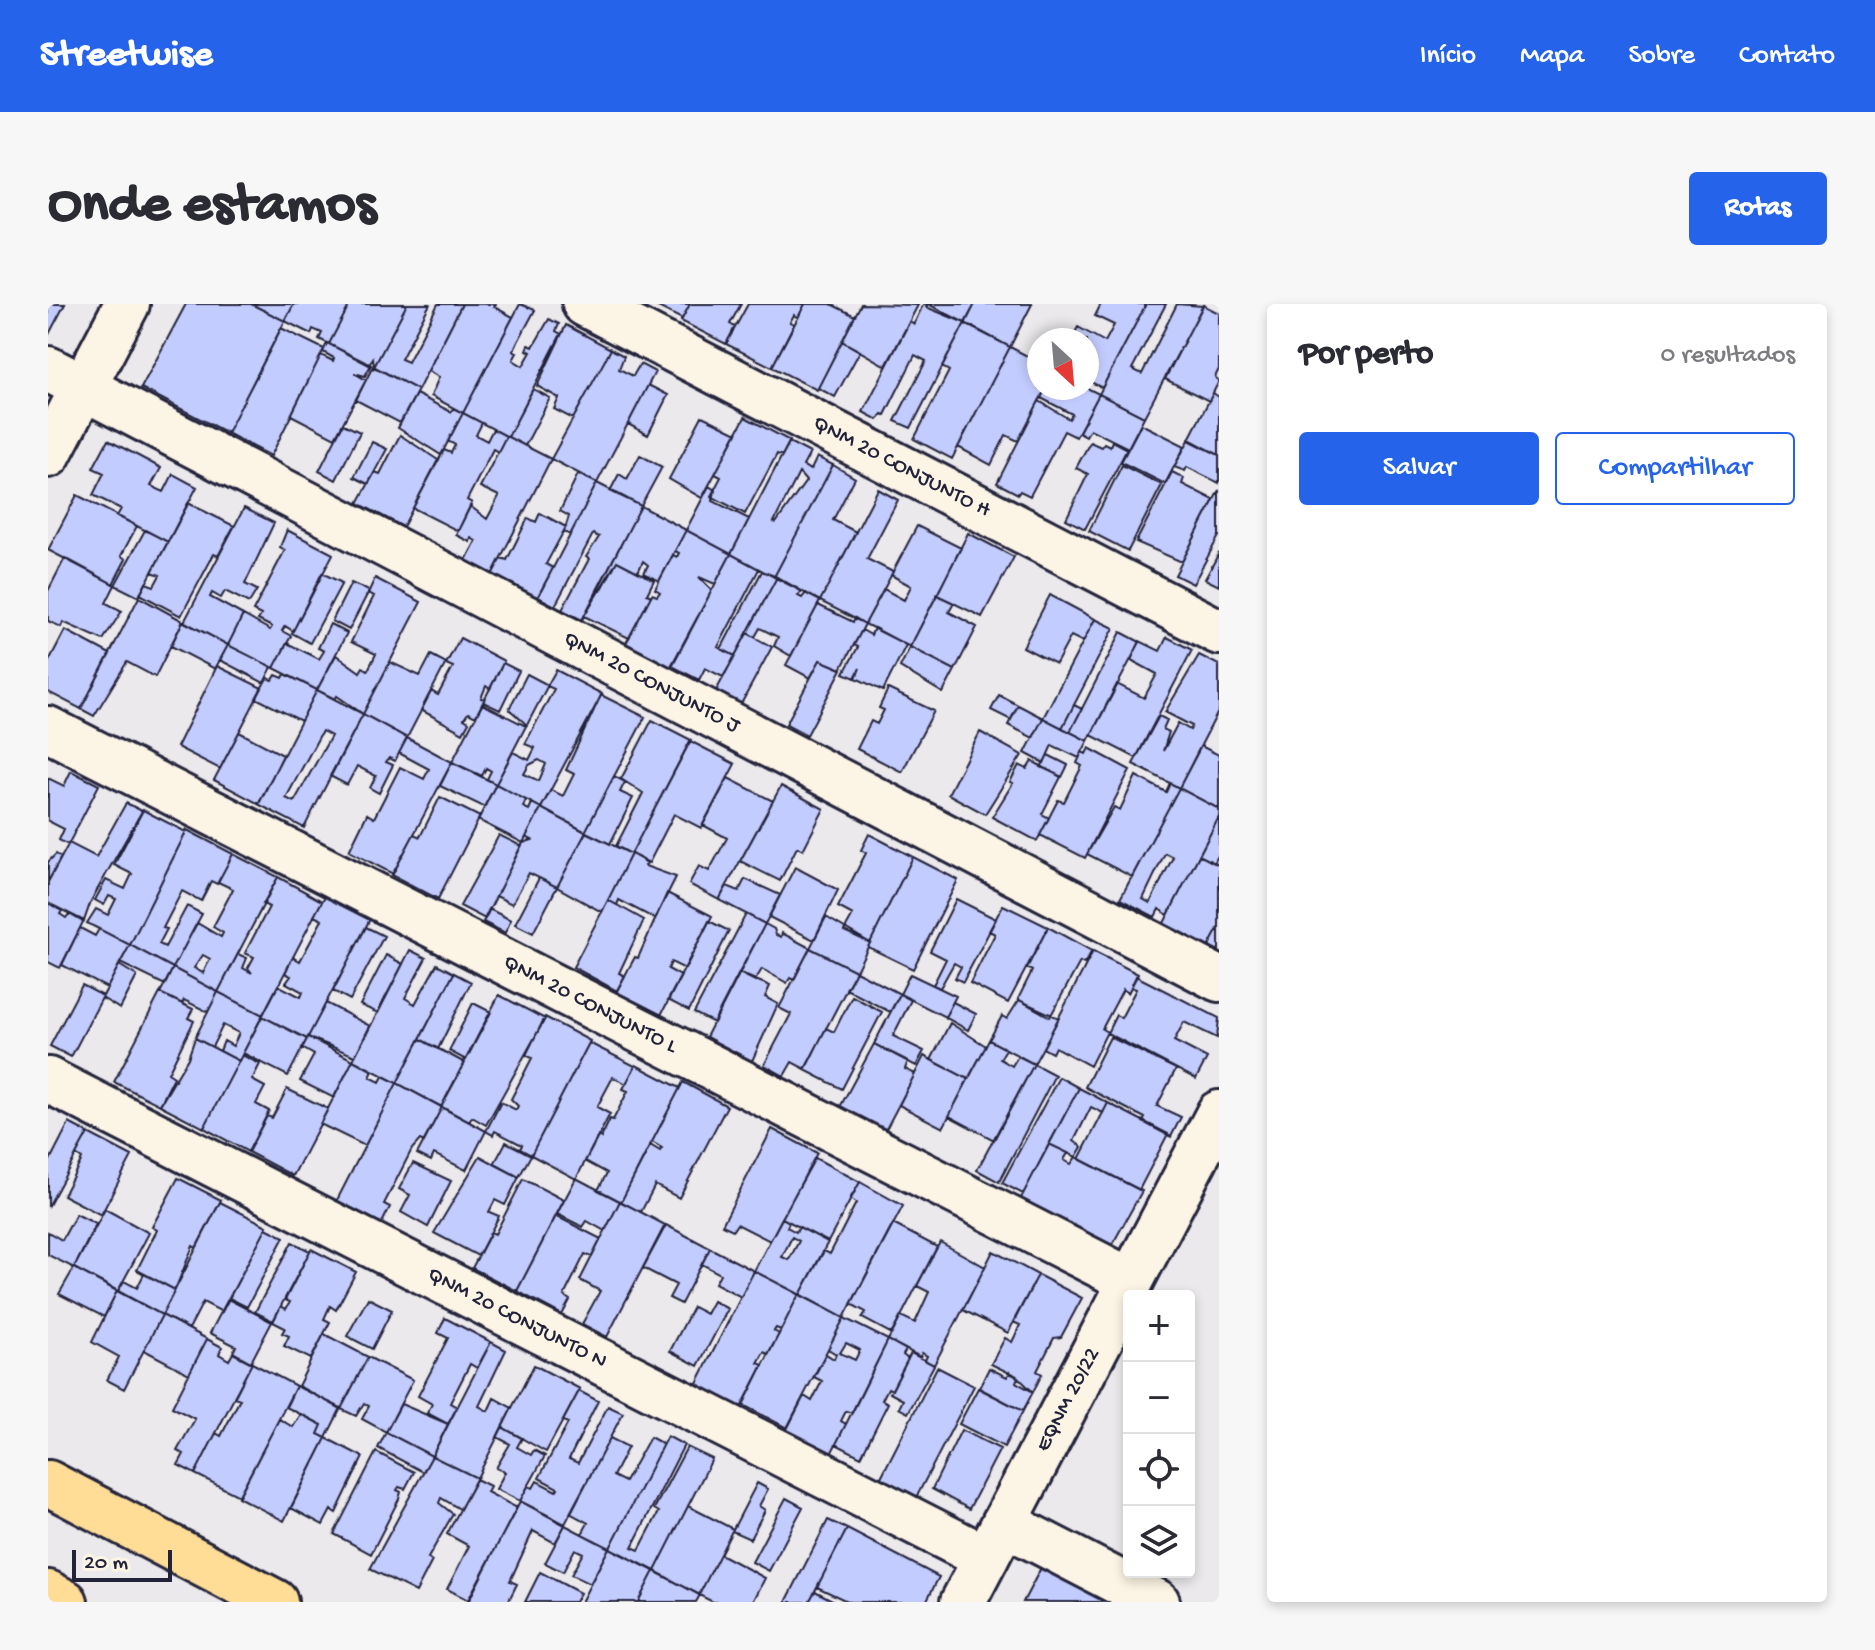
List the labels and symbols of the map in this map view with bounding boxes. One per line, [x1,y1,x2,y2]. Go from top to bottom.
north arrow [1027,328,1099,400]
street label: QNM 20 CONJUNTO H [808,411,995,524]
street label: QNM 20 CONJUNTO J [559,627,745,740]
street label: QNM 20 CONJUNTO L [499,950,682,1061]
street label: QNM 20 CONJUNTO N [423,1262,611,1375]
street label: EQNM 20/22 [1031,1343,1107,1456]
scale bar [72,1546,172,1582]

